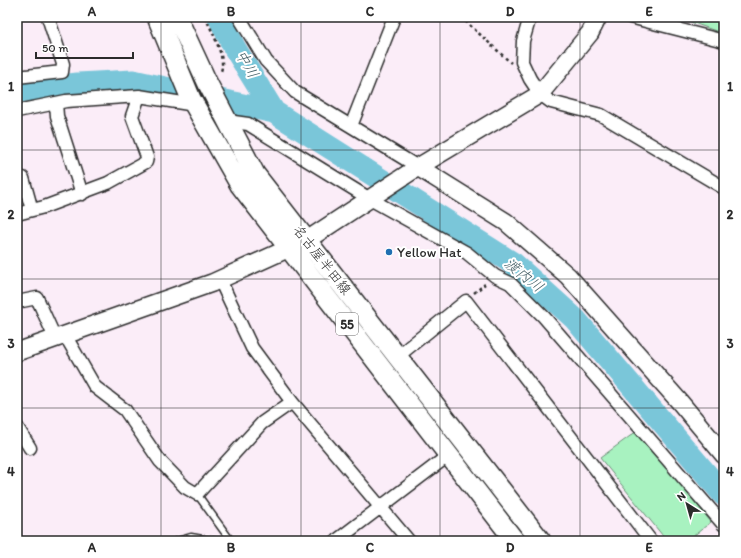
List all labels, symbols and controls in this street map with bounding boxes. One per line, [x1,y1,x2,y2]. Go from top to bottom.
text: A [87,4,97,19]
text: B [227,4,236,19]
text: C [366,4,375,19]
text: D [506,4,515,19]
text: E [645,4,653,19]
scale bar [36,34,133,60]
text: 50 m [42,41,68,55]
water label: 中川 [232,47,262,81]
text: 1 [8,79,14,94]
text: 1 [727,79,733,94]
text: 2 [8,207,15,222]
text: 2 [727,207,734,222]
street label: 名古屋半田線 [289,222,355,298]
place label: Yellow Hat [397,244,462,261]
marker: Yellow Hat [384,247,394,257]
water label: 渡内川 [501,254,547,296]
road number: 55 [336,313,358,335]
text: 3 [7,336,15,351]
text: 3 [726,336,734,351]
text: 4 [7,464,15,479]
text: 4 [726,464,734,479]
north arrow [667,484,707,524]
text: N [674,489,688,504]
text: A [87,540,97,555]
text: B [227,540,236,555]
text: C [366,540,375,555]
text: D [506,540,515,555]
text: E [645,540,653,555]

